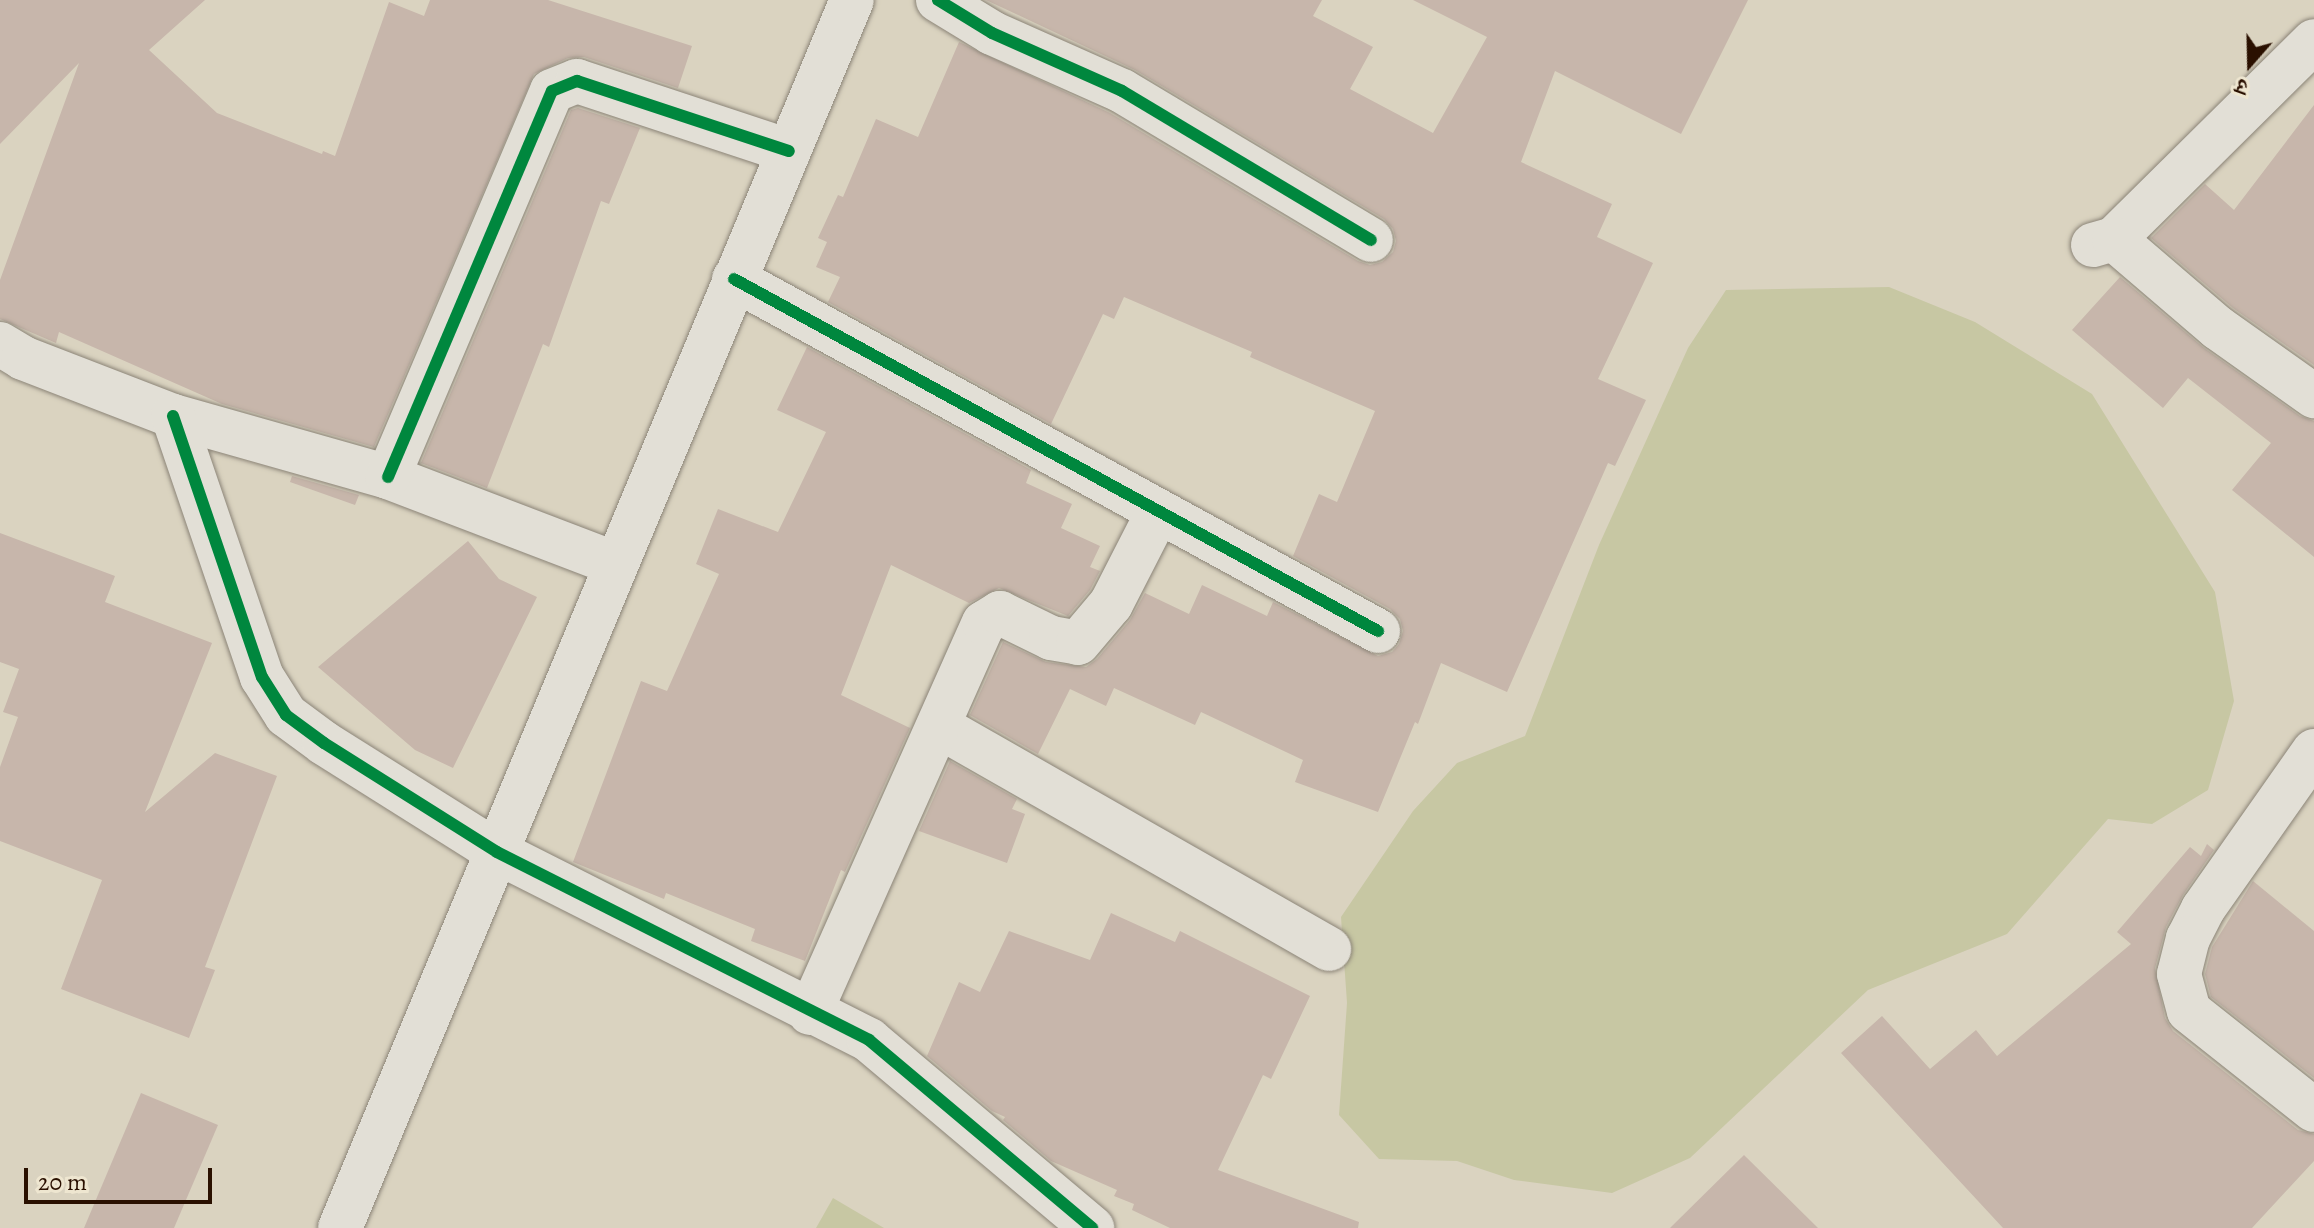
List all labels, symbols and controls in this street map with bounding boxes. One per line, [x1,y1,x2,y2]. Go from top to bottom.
north arrow [2210,24,2290,104]
text: उ [2231,71,2252,103]
scale bar [28,1152,216,1202]
text: 20 m [38,1166,87,1198]

